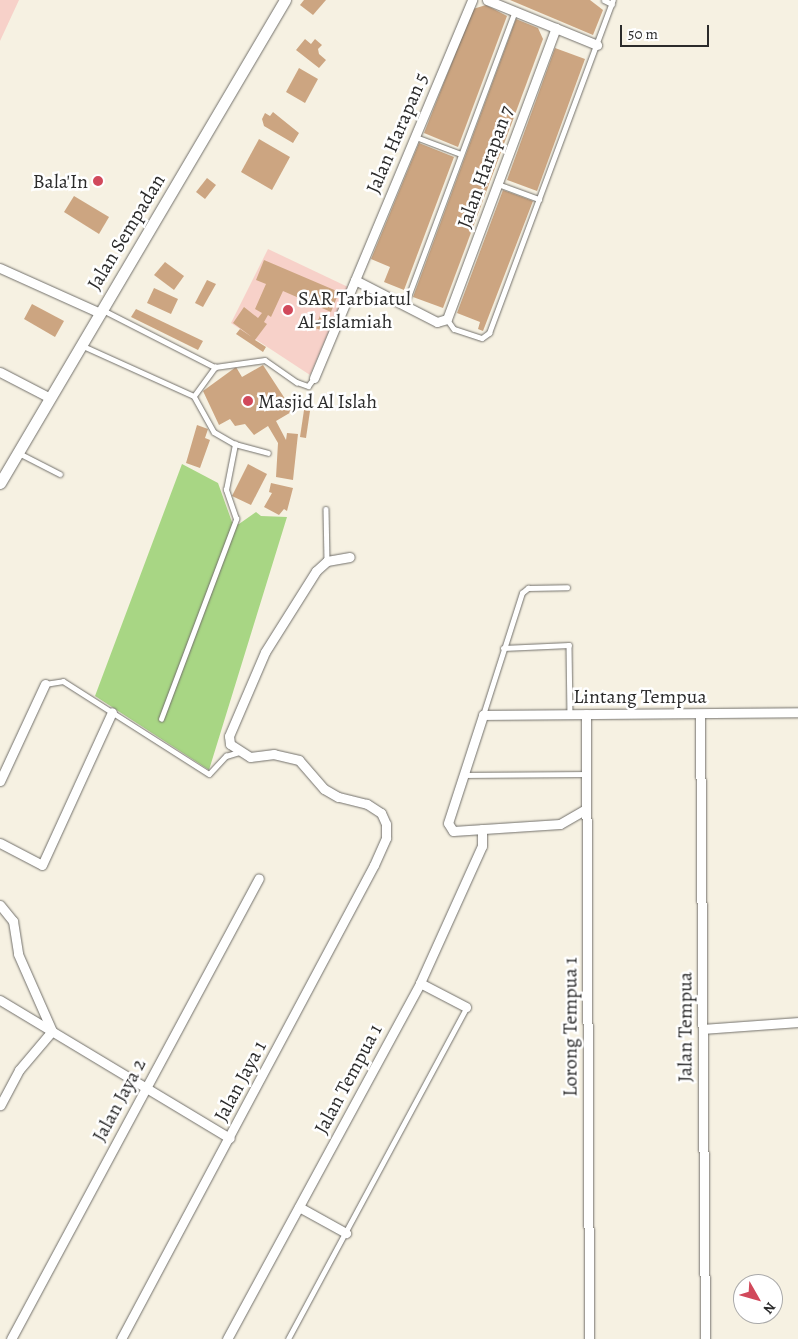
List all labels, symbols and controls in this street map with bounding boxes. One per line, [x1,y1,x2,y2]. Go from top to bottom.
scale bar [623,15,712,47]
text: 50 m [628,24,658,44]
street label: Jalan Harapan 5 [361,69,433,197]
street label: Jalan Harapan 7 [452,103,518,231]
place label: Bala'In [33,169,88,193]
street label: Jalan Sempadan [82,170,170,294]
marker: Bala'In [92,175,104,187]
place label: SAR Tarbiatul Al-Islamiah [298,286,411,333]
marker: SAR Tarbiatul Al-Islamiah [282,304,294,316]
place label: Masjid Al Islah [258,389,377,413]
marker: Masjid Al Islah [242,395,254,407]
street label: Lintang Tempua [573,684,707,708]
street label: Lorong Tempua 1 [558,957,582,1097]
street label: Jalan Tempua [673,972,697,1082]
street label: Jalan Tempua 1 [309,1020,387,1138]
street label: Jalan Jaya 1 [209,1037,271,1125]
street label: Jalan Jaya 2 [87,1054,151,1146]
north arrow [733,1274,783,1324]
text: N [759,1298,780,1318]

